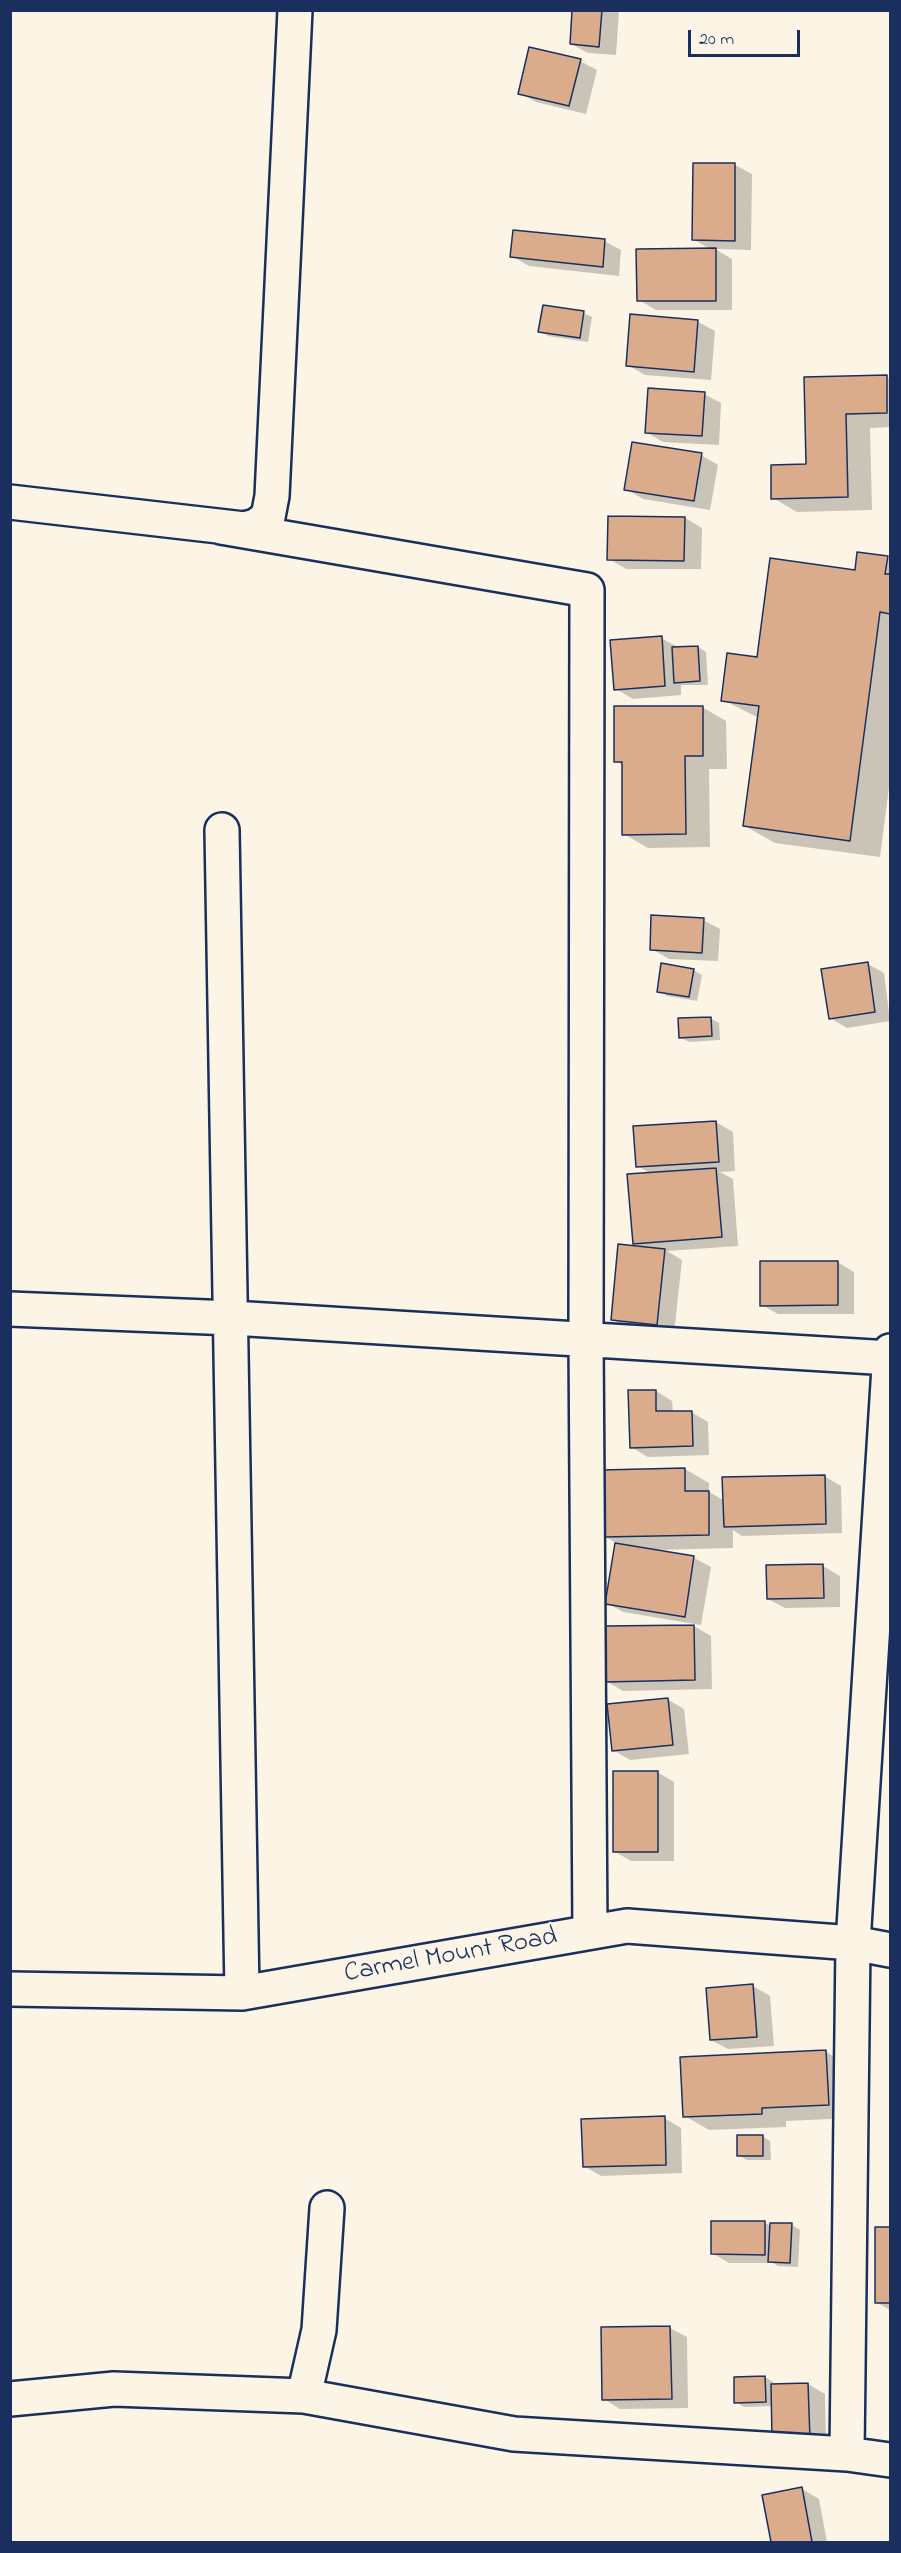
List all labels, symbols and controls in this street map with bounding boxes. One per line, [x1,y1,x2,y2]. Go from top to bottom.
scale bar [691,18,804,56]
text: 20 m [699,27,734,53]
street label: Carmel Mount Road [342,1922,560,1992]

